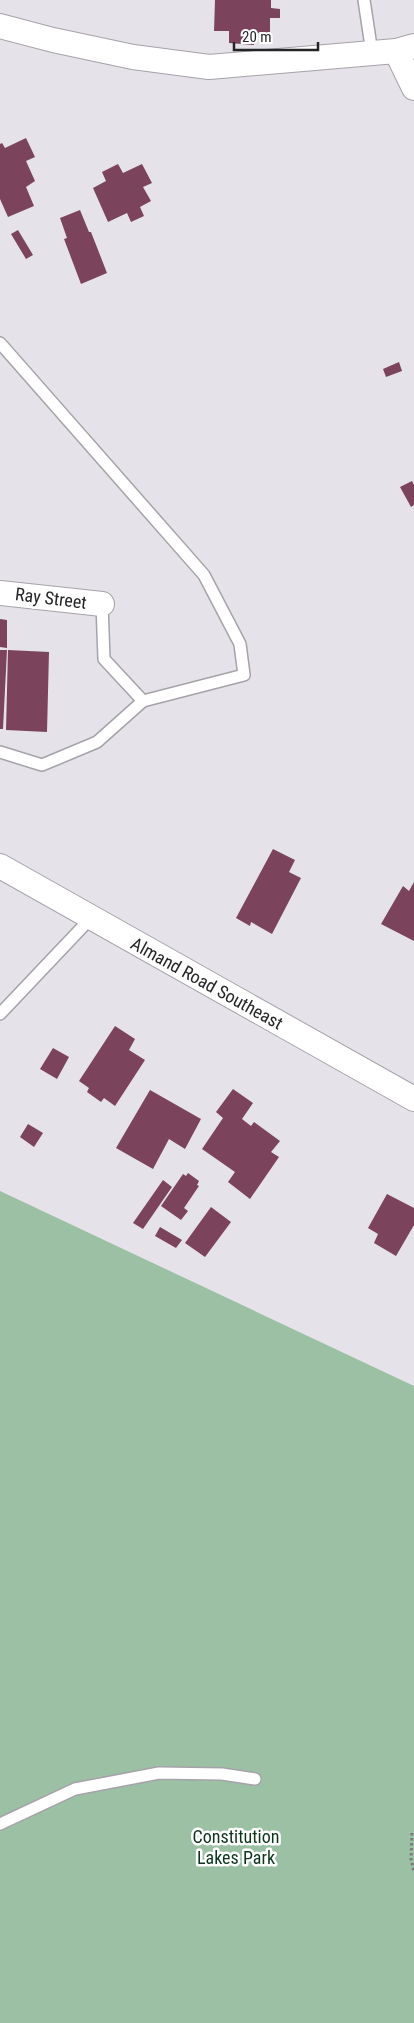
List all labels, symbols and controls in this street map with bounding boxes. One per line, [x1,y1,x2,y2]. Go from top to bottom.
scale bar [234,20,318,52]
text: 20 m [242,28,272,46]
street label: Ray Street [14,583,88,613]
street label: Almand Road Southeast [127,933,287,1033]
park label: Constitution Lakes Park [193,1826,279,1868]

